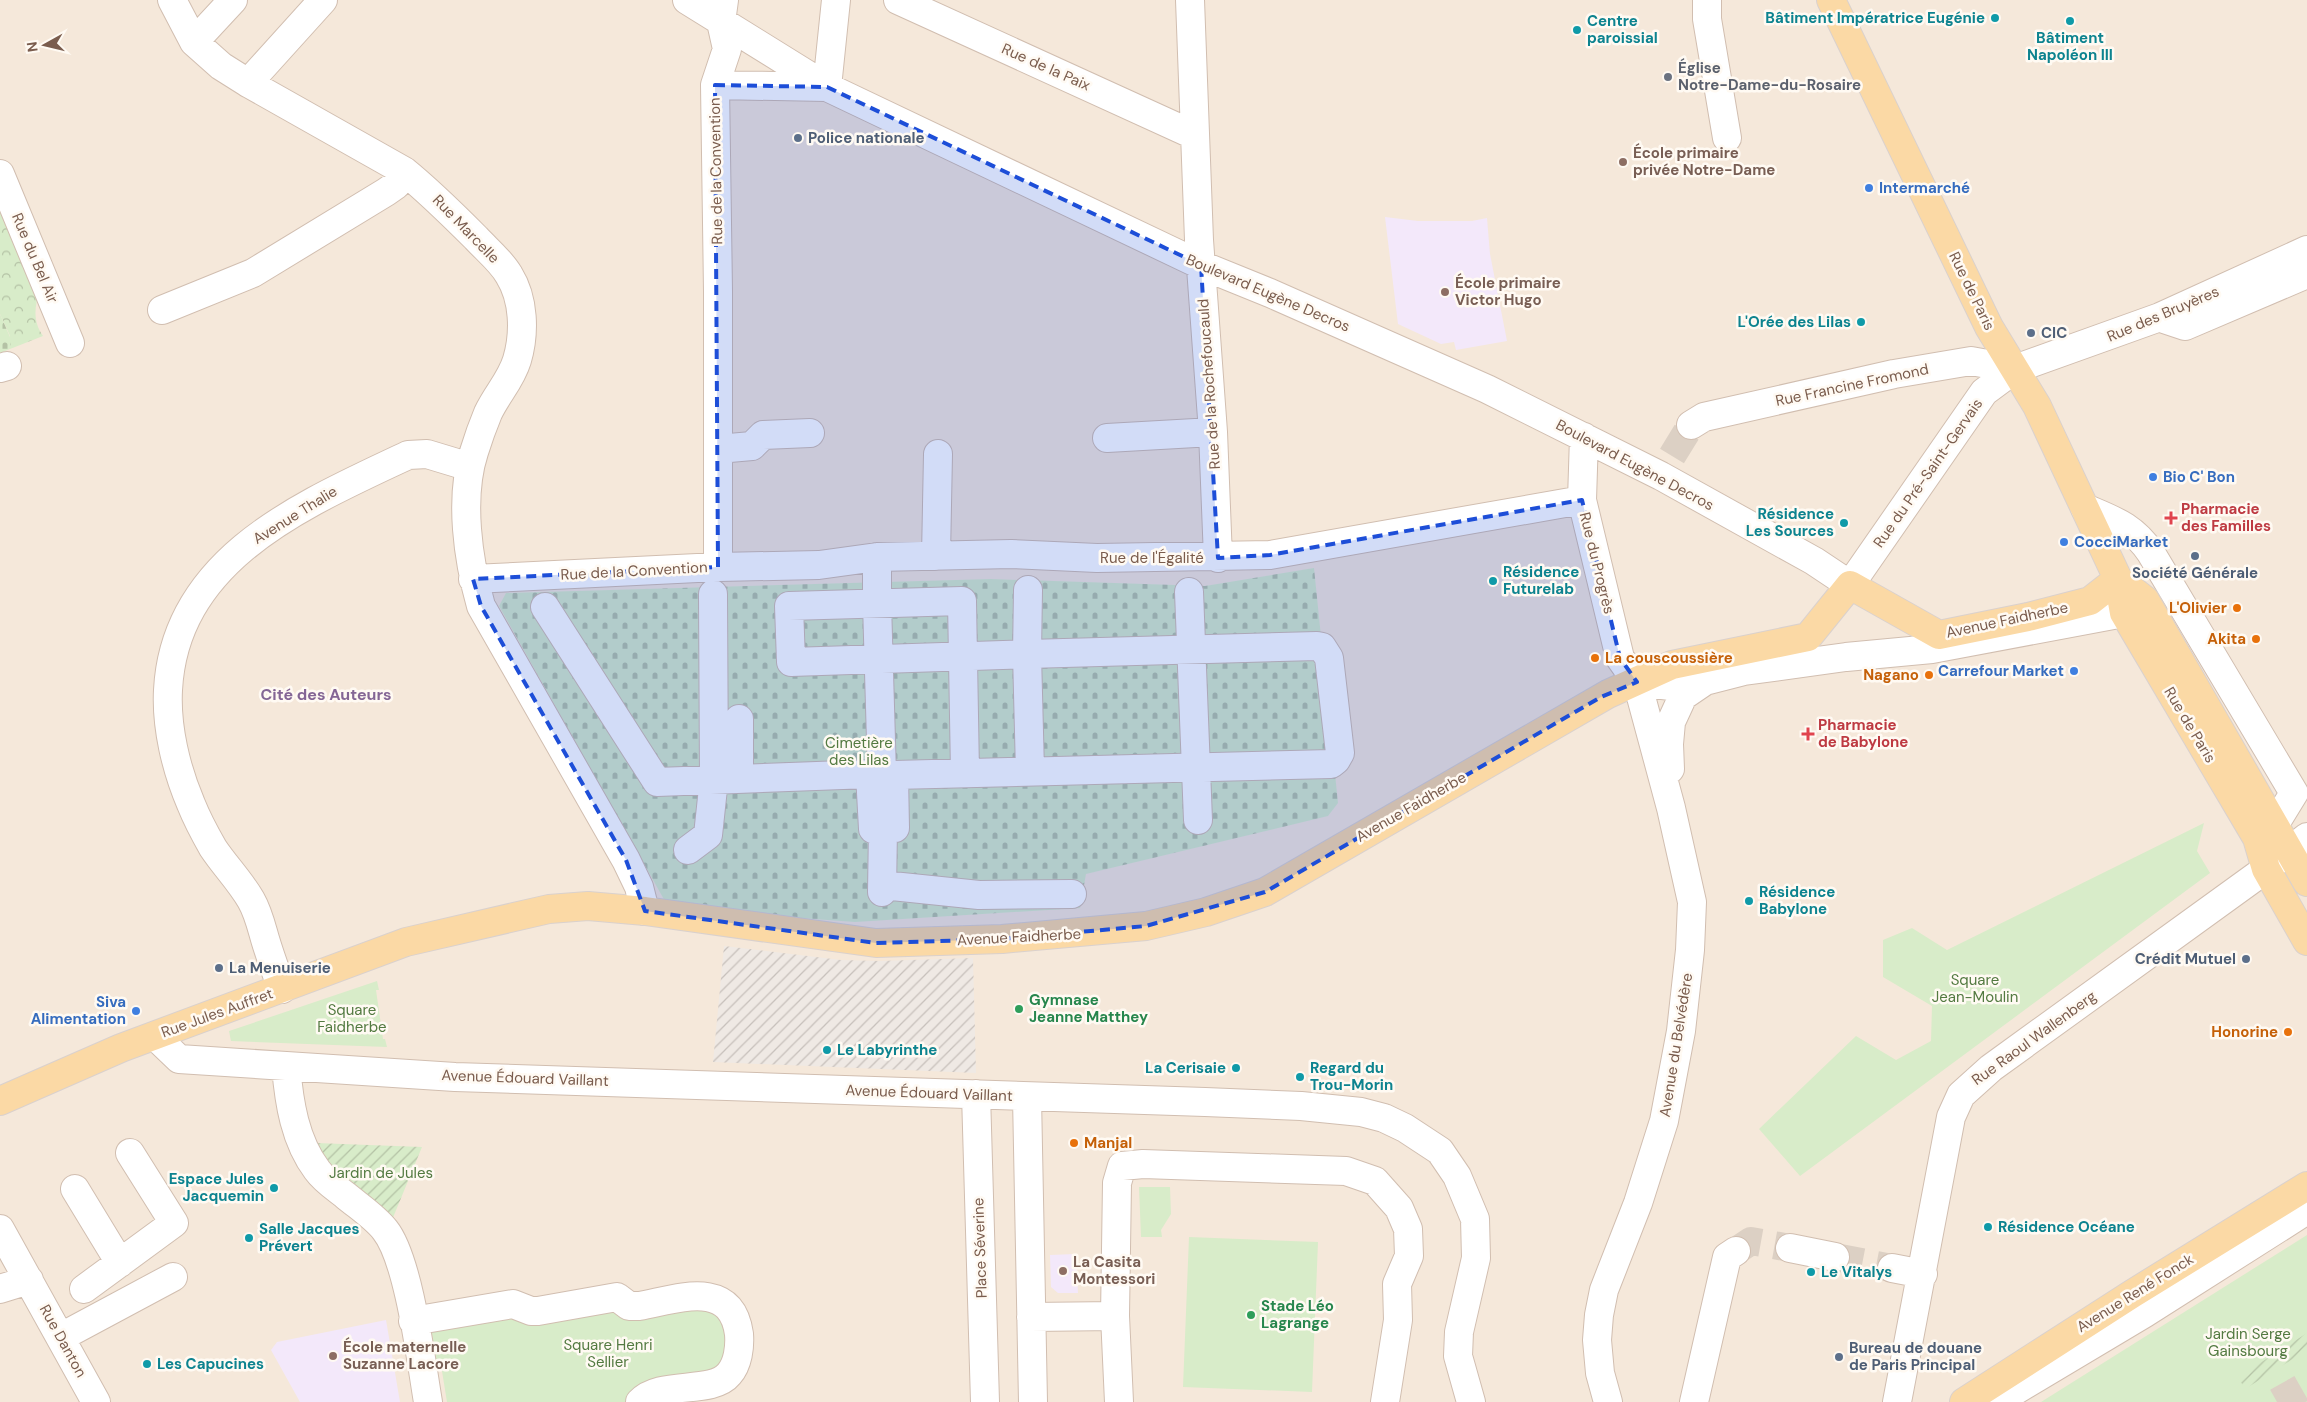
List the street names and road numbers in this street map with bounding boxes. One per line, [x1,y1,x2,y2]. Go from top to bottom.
street label: Rue de la Paix [999,39,1094,96]
street label: Rue de la Convention [705,97,727,245]
street label: Rue Marcelle [428,190,504,268]
street label: Rue du Bel Air [7,210,63,307]
street label: Rue de Paris [1944,248,2000,334]
street label: Boulevard Eugène Decros [1183,249,1353,337]
street label: Rue des Bruyères [2104,281,2222,347]
street label: Rue de la Rochefoucauld [1193,298,1225,470]
street label: Rue Francine Fromond [1774,359,1930,411]
street label: Rue du Pré-Saint-Gervais [1869,394,1987,552]
street label: Boulevard Eugène Decros [1552,415,1718,515]
street label: Avenue Thalie [249,481,341,549]
street label: Rue du Progrès [1575,510,1619,616]
street label: Rue de l'Égalité [1100,548,1204,568]
street label: Rue de la Convention [560,557,708,585]
street label: Avenue Faidherbe [1944,597,2070,643]
street label: Rue de Paris [2160,683,2220,767]
street label: Avenue Faidherbe [1352,767,1470,847]
street label: Avenue Faidherbe [956,924,1082,950]
street label: Avenue du Belvédère [1655,972,1697,1118]
street label: Rue Jules Auffret [158,983,276,1042]
street label: Rue Raoul Wallenberg [1968,986,2100,1090]
street label: Avenue Édouard Vaillant [441,1065,609,1091]
street label: Avenue Édouard Vaillant [845,1080,1013,1106]
street label: Place Séverine [968,1197,992,1299]
street label: Avenue René Fonck [2073,1249,2198,1337]
street label: Rue Danton [35,1301,91,1381]

